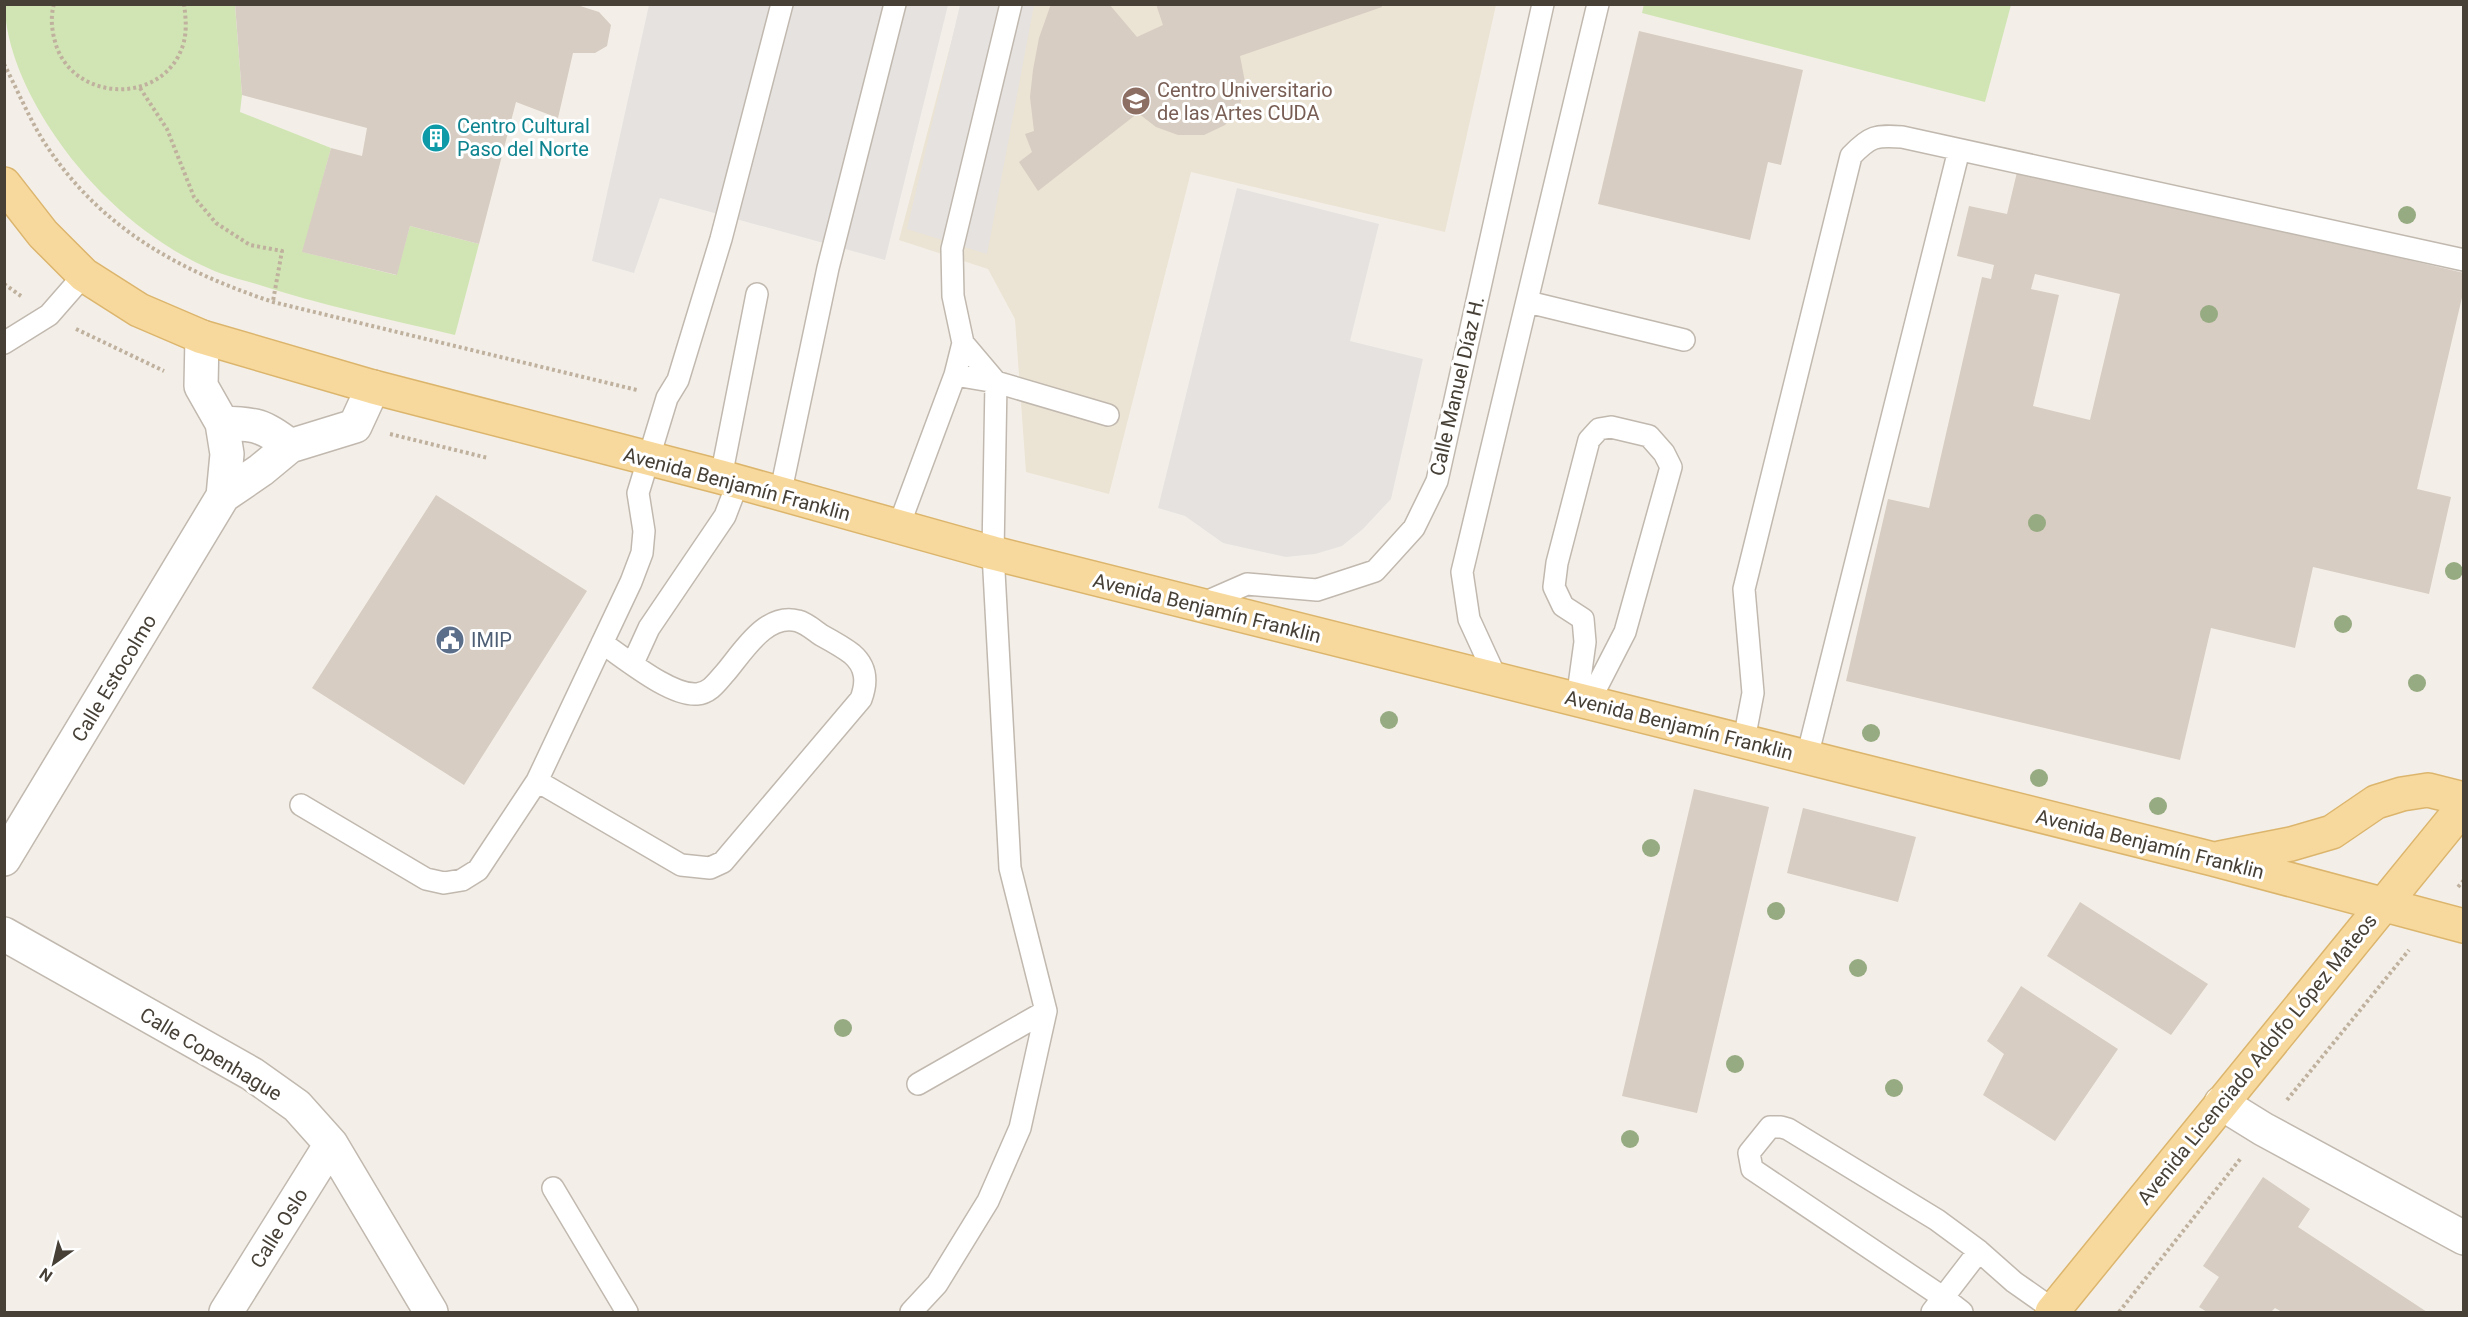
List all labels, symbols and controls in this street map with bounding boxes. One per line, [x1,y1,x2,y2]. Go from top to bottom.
place label: Centro Universitario de las Artes CUDA [1157,78,1333,125]
school or university icon: Centro Universitario de las Artes CUDA [1120,85,1152,117]
place label: Centro Cultural Paso del Norte [457,114,590,161]
building icon: Centro Cultural Paso del Norte [420,122,452,154]
street label: Calle Manuel Díaz H. [1425,294,1489,478]
street label: Avenida Benjamín Franklin [621,442,853,526]
street label: Avenida Benjamín Franklin [1091,568,1323,648]
street label: Calle Estocolmo [67,610,161,746]
public building icon: IMIP [434,624,466,656]
place label: IMIP [471,628,512,652]
street label: Avenida Benjamín Franklin [1563,685,1795,765]
street label: Avenida Benjamín Franklin [2034,804,2266,884]
street label: Avenida Licenciado Adolfo López Mateos [2132,909,2382,1209]
street label: Calle Copenhague [136,1002,286,1106]
street label: Calle Oslo [245,1184,313,1272]
north arrow [24,1233,84,1293]
text: N [36,1264,56,1286]

